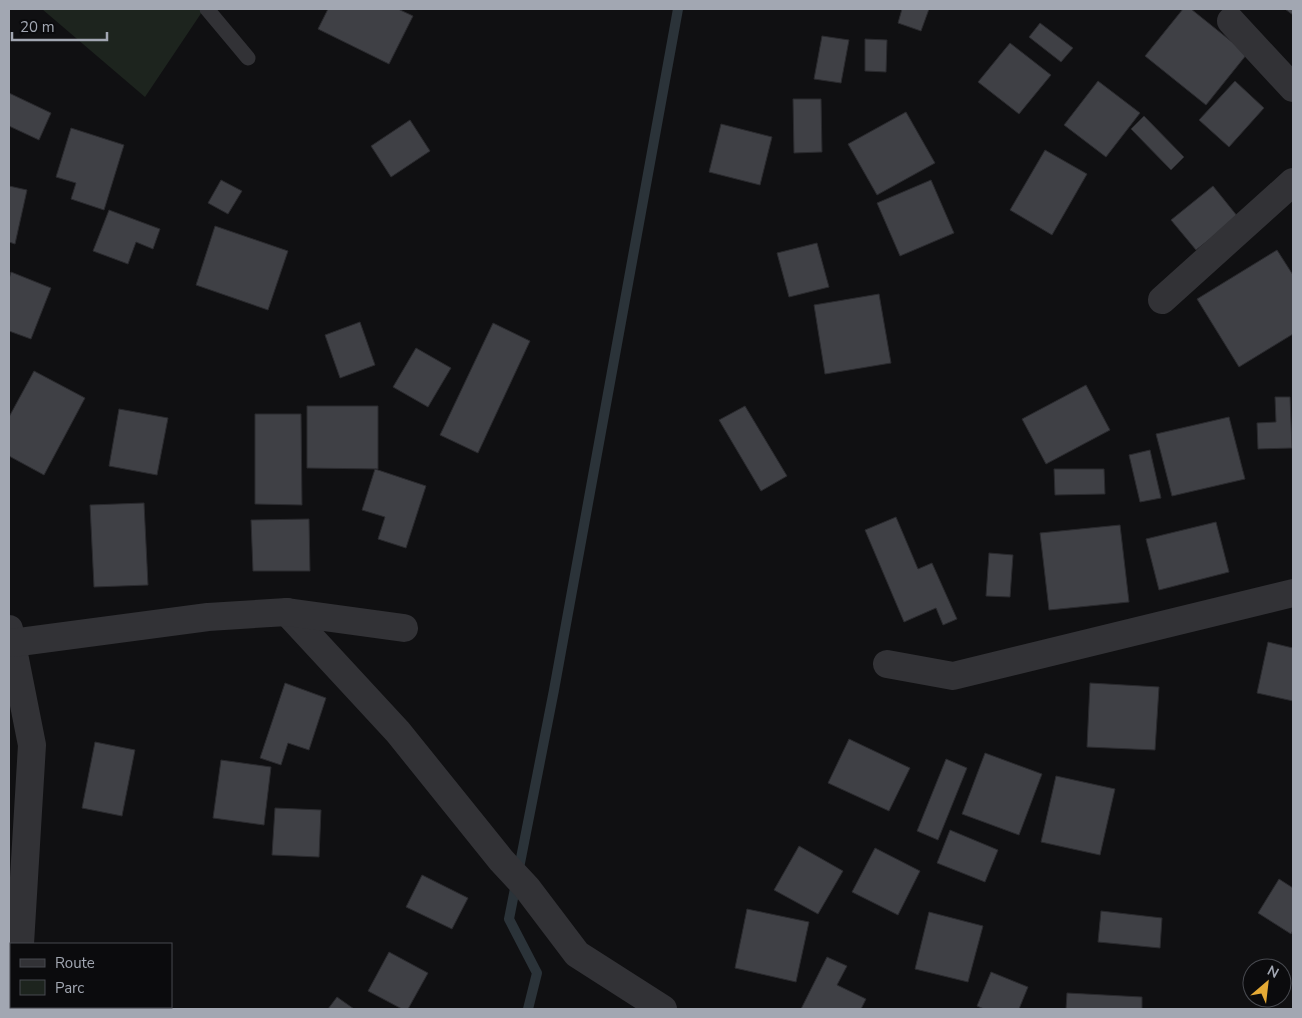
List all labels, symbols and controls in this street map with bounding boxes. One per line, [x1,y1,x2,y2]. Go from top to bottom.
scale bar [12,10,108,42]
text: 20 m [20,17,55,37]
legend [10,943,172,1008]
text: Route [55,953,95,973]
north arrow [1242,958,1292,1008]
text: N [1264,961,1282,983]
text: Parc [55,978,84,998]

